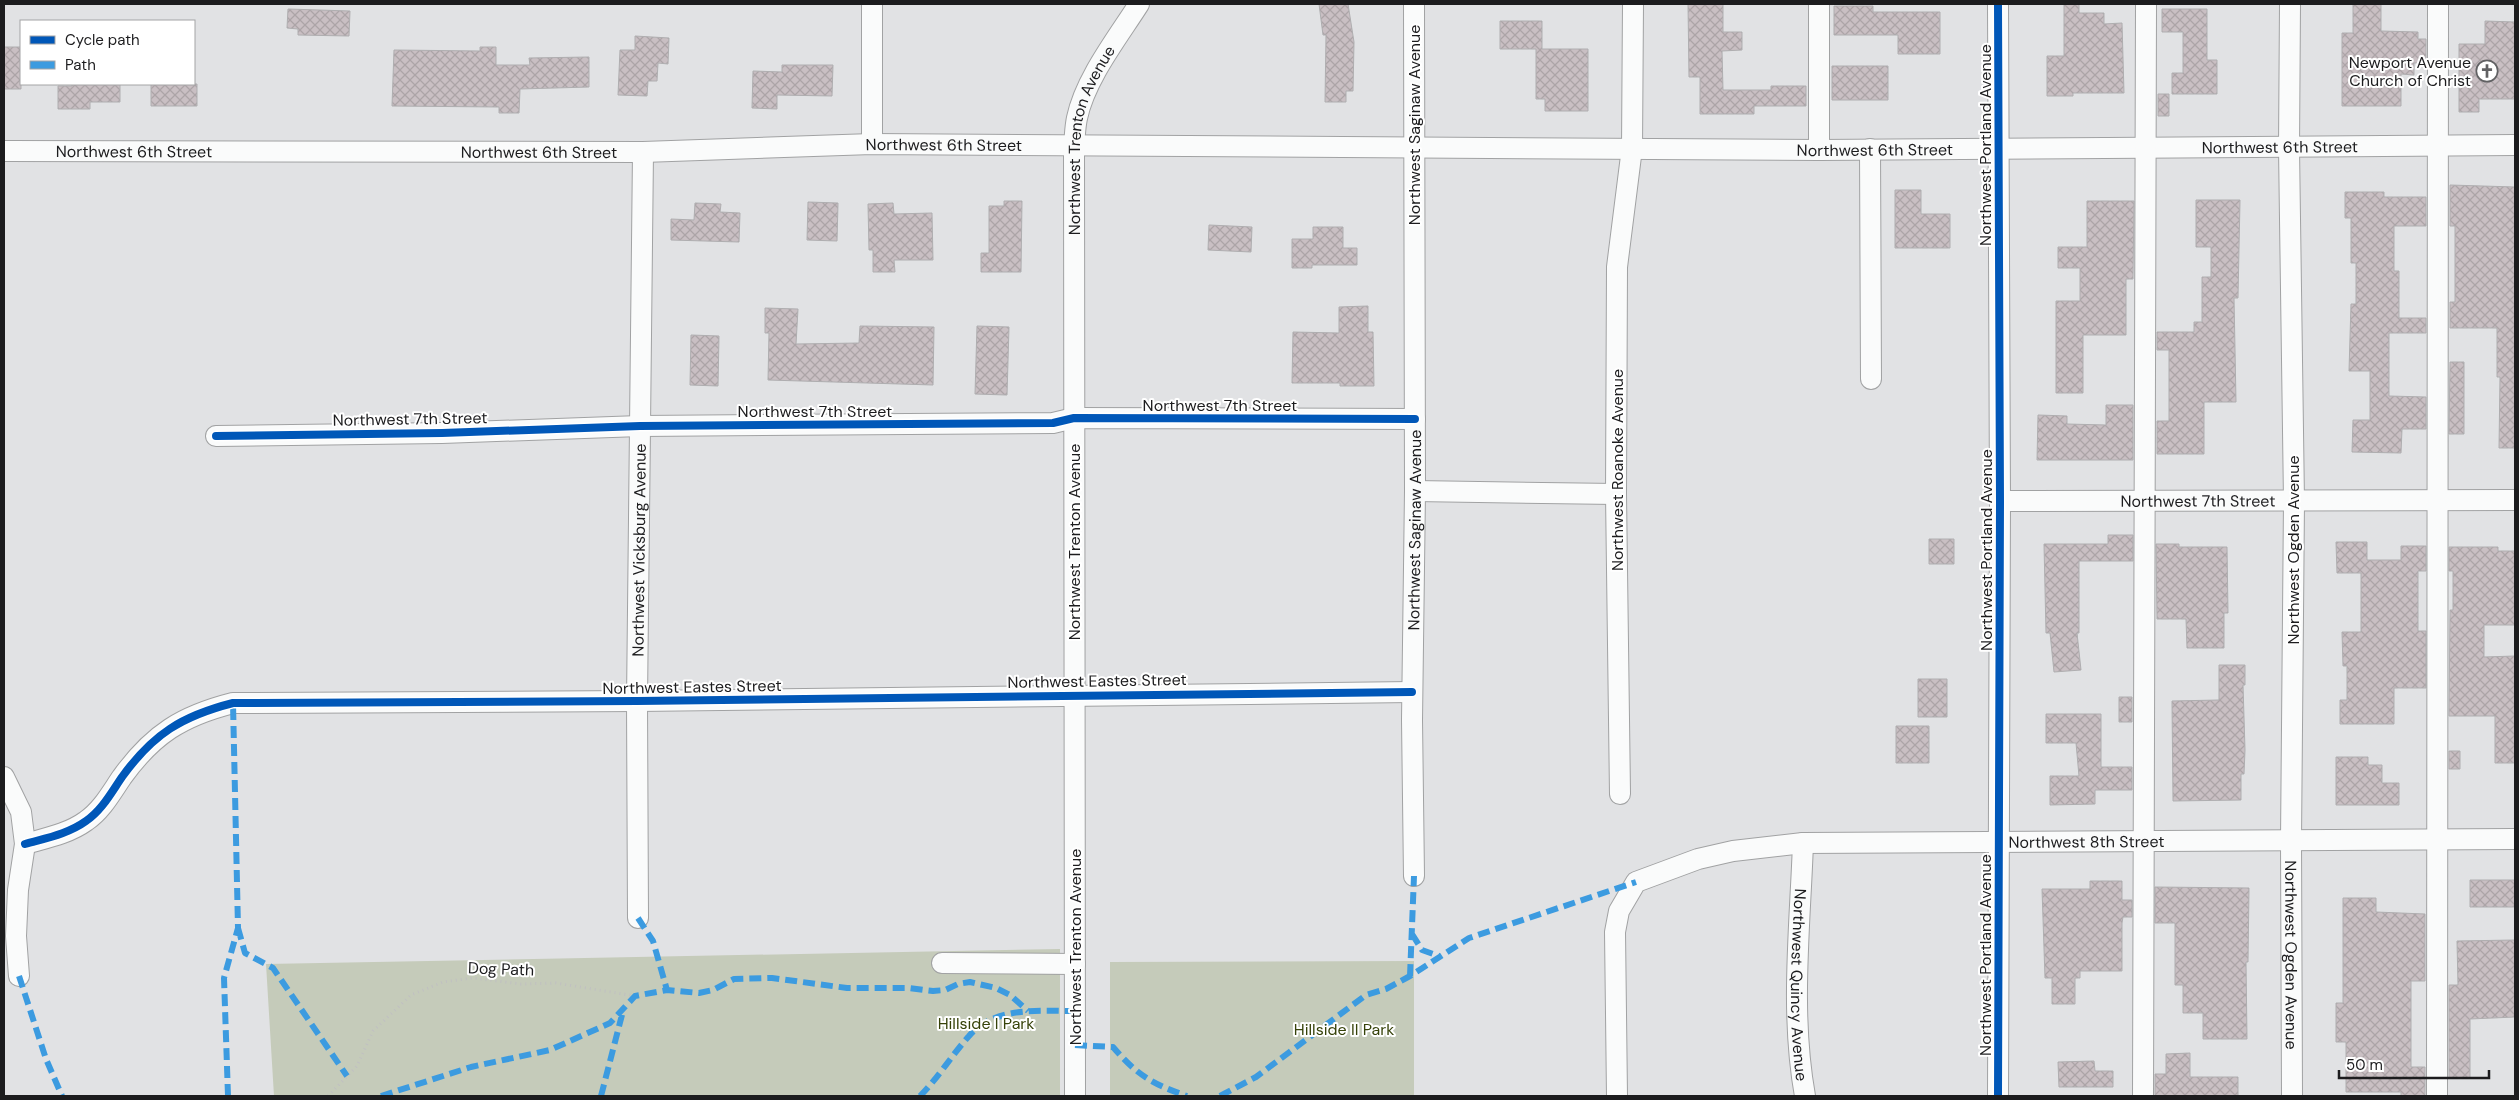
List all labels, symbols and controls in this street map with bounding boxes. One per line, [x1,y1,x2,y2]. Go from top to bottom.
legend [20,20,195,85]
street label: Northwest Saginaw Avenue [1404,25,1425,225]
text: Cycle path [65,30,140,50]
street label: Northwest Trenton Avenue [1063,41,1120,235]
street label: Northwest Portland Avenue [1975,44,1996,246]
place label: Newport Avenue Church of Christ [2349,52,2471,91]
text: Path [65,55,96,75]
church icon: Newport Avenue Church of Christ [2475,59,2499,83]
street label: Northwest 6th Street [865,133,1022,155]
street label: Northwest 6th Street [2202,136,2358,158]
street label: Northwest 6th Street [1797,139,1953,161]
street label: Northwest 6th Street [56,141,212,162]
street label: Northwest 6th Street [461,141,617,162]
street label: Northwest Roanoke Avenue [1607,369,1628,571]
street label: Northwest 7th Street [1143,395,1297,416]
street label: Northwest 7th Street [738,401,892,422]
street label: Northwest 7th Street [332,407,488,431]
street label: Northwest Saginaw Avenue [1403,430,1426,630]
street label: Northwest Vicksburg Avenue [627,443,650,657]
street label: Northwest Trenton Avenue [1064,444,1085,640]
street label: Northwest Portland Avenue [1976,449,1997,651]
street label: Northwest Ogden Avenue [2283,455,2304,645]
street label: Northwest 7th Street [2121,490,2275,511]
street label: Northwest Eastes Street [1007,669,1187,693]
street label: Northwest Eastes Street [602,675,782,699]
street label: Northwest 8th Street [2008,830,2165,852]
street label: Northwest Trenton Avenue [1065,849,1086,1045]
street label: Northwest Portland Avenue [1975,854,1996,1056]
street label: Northwest Ogden Avenue [2281,860,2302,1050]
street label: Northwest Quincy Avenue [1786,888,1813,1082]
street label: Dog Path [468,957,534,981]
park label: Hillside I Park [938,1013,1034,1034]
park label: Hillside II Park [1294,1019,1394,1040]
scale bar [2339,1048,2489,1080]
text: 50 m [2346,1055,2383,1075]

